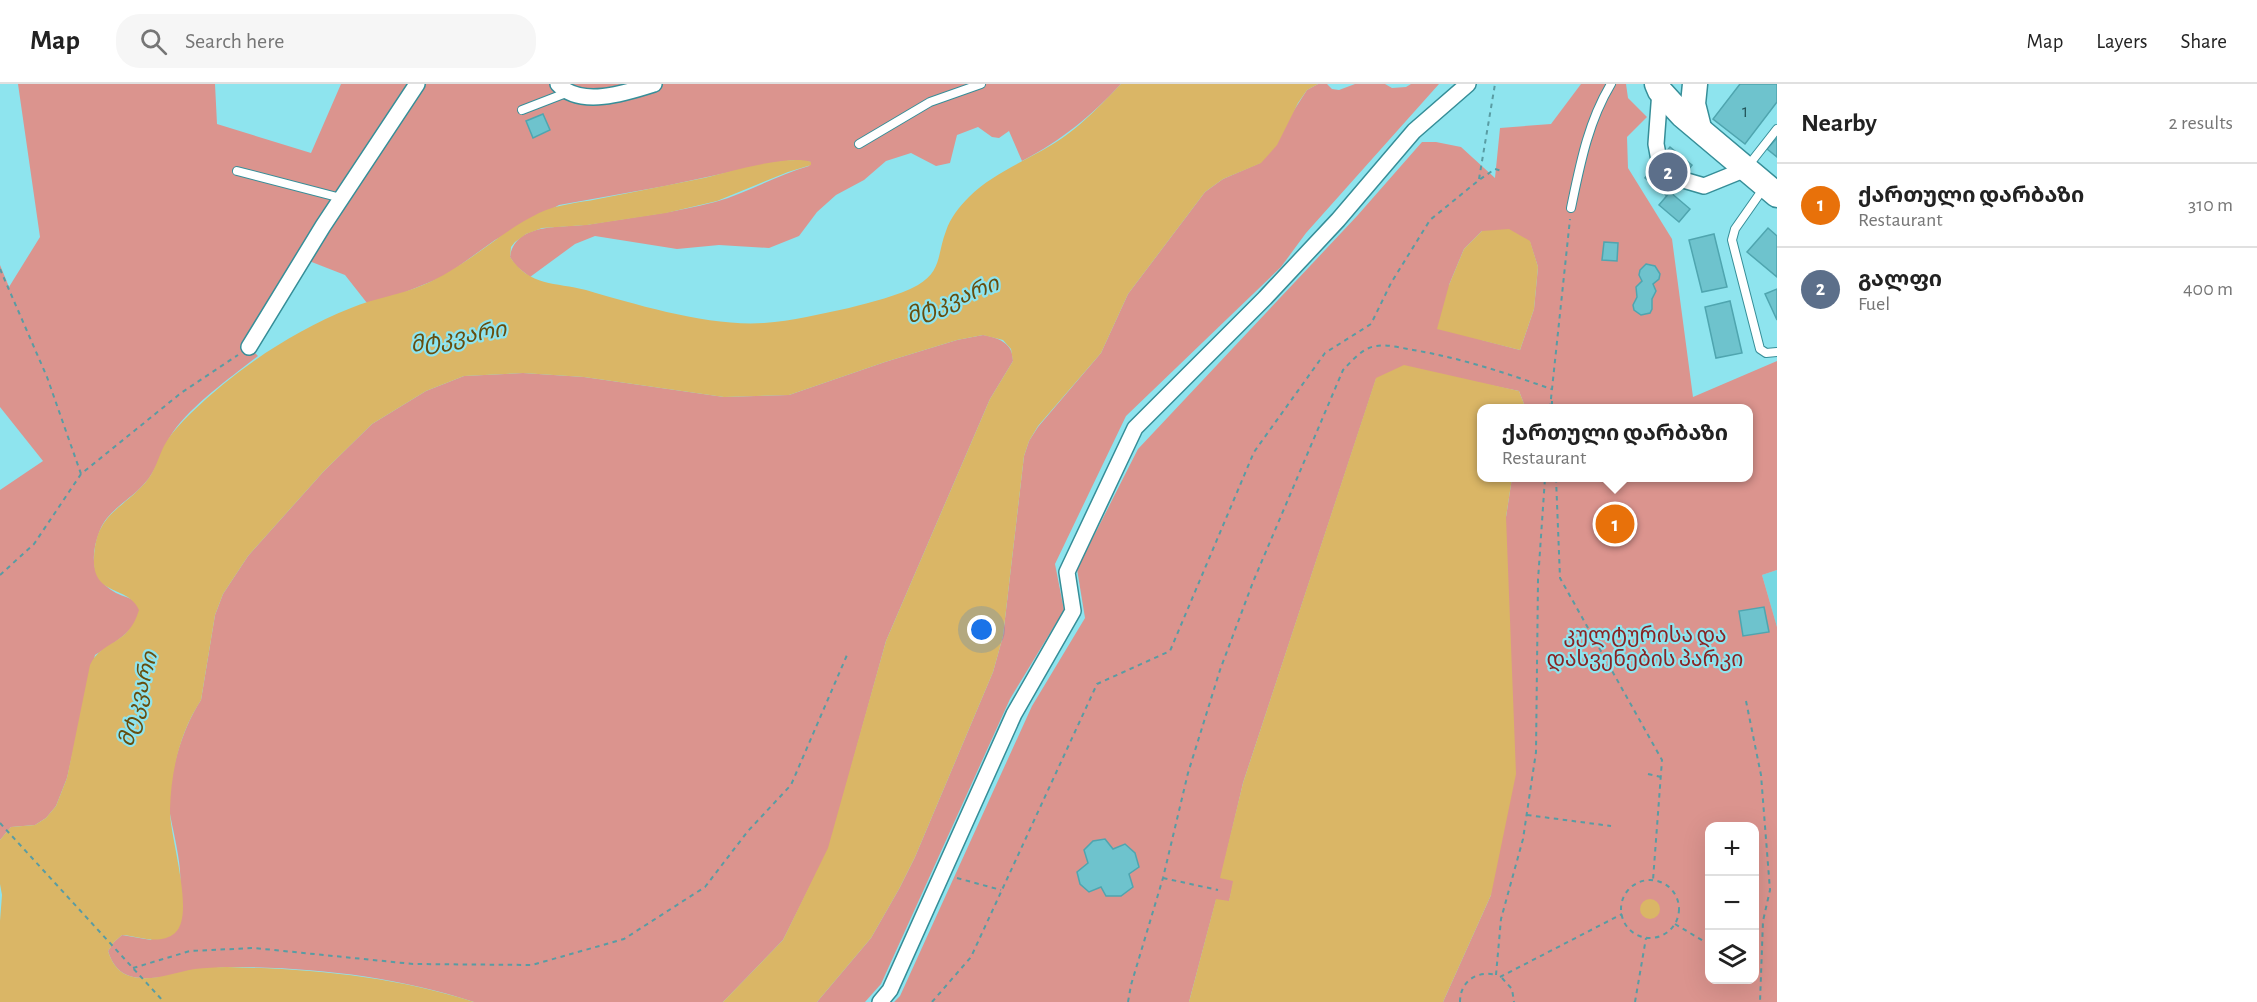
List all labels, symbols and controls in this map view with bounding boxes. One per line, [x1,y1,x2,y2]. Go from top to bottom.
search box [116,14,536,68]
icon: search [137,25,170,58]
text: Map [30,27,80,55]
text: Search here [185,30,284,52]
text: Map [2027,31,2063,52]
text: Layers [2096,31,2147,52]
text: Share [2180,31,2227,52]
house number: 1 [1742,103,1748,121]
text: Nearby [1801,110,1877,136]
text: 2 results [2169,113,2233,133]
pin: 2 [1648,150,1688,194]
text: ქართული დარბაზი [1858,184,2084,206]
text: 1 [1817,195,1824,215]
text: 310 m [2188,195,2233,215]
text: Restaurant [1858,210,1943,230]
text: გალფი [1858,268,1942,290]
water label: მტკვარი [903,272,1004,329]
text: 2 [1816,279,1825,299]
text: 400 m [2183,279,2233,299]
text: Fuel [1858,294,1890,314]
water label: მტკვარი [408,317,510,358]
popup [1477,404,1753,482]
text: ქართული დარბაზი [1502,422,1728,444]
text: Restaurant [1502,448,1586,468]
pin: 1 [1596,502,1634,546]
your location [967,615,996,644]
park label: კულტურისა და დასვენების პარკი [1547,625,1743,672]
water label: მტკვარი [115,648,163,750]
map controls [1705,822,1759,984]
button: + [1705,822,1759,876]
button: − [1705,876,1759,930]
button: layers [1705,930,1759,984]

